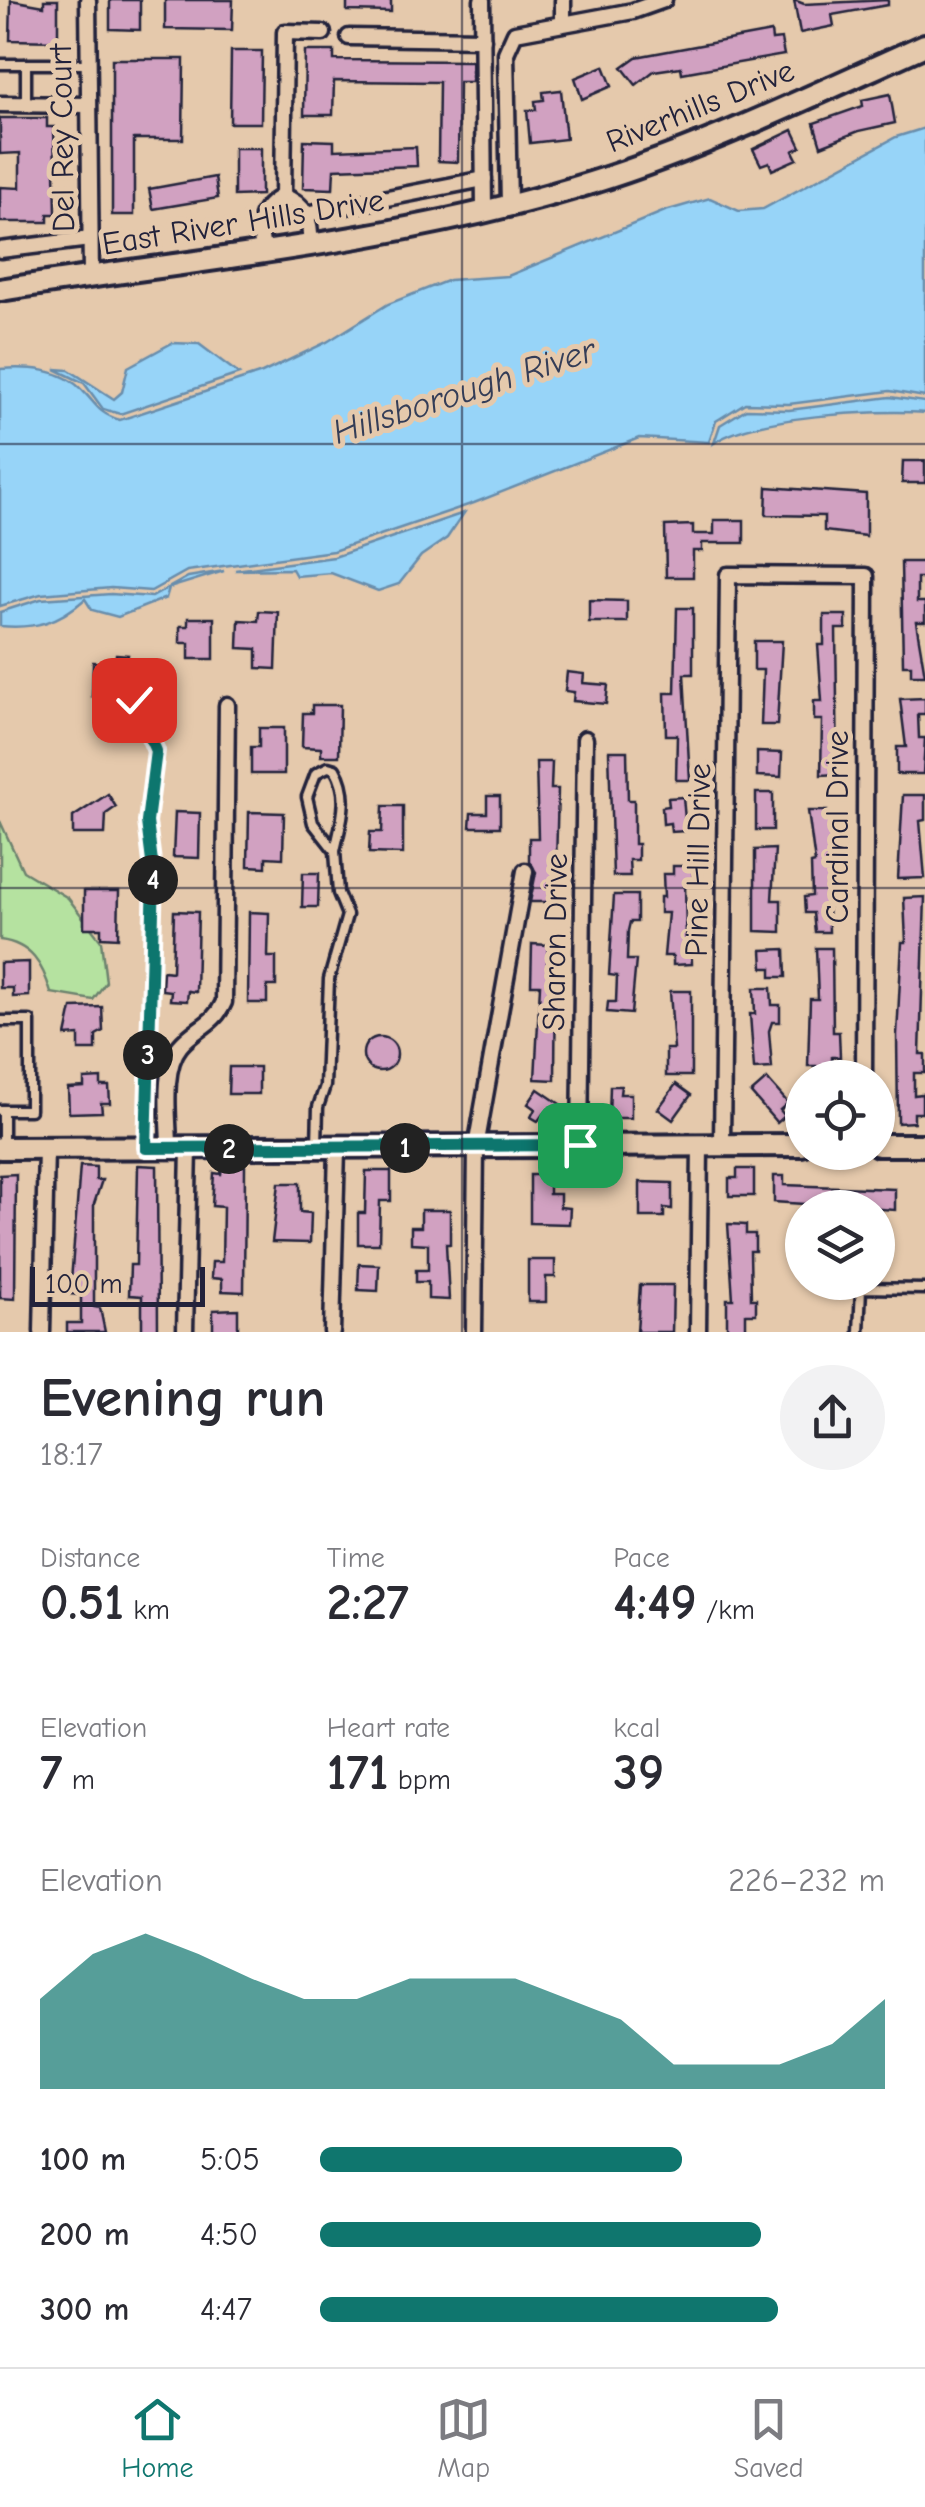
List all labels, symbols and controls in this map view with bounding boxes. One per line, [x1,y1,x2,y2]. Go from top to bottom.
street label: Del Rey Court [42,43,82,232]
street label: Riverhills Drive [601,52,799,160]
street label: East River Hills Drive [99,181,387,263]
water label: Hillsborough River [327,329,603,453]
pin [92,658,177,743]
icon: check [107,673,162,728]
street label: Cardinal Drive [819,731,856,923]
street label: Pine Hill Drive [678,763,718,957]
street label: Sharon Drive [535,853,575,1031]
pin: 4 [128,855,178,905]
text: 4 [146,864,160,896]
pin: 3 [123,1030,173,1080]
text: 3 [141,1039,155,1071]
map controls [785,1060,895,1300]
button: locate [785,1060,895,1170]
pin [538,1103,623,1188]
icon: arrive [553,1118,608,1173]
pin: 1 [380,1123,430,1173]
pin: 2 [204,1124,254,1174]
text: 1 [399,1132,411,1164]
text: 2 [222,1133,236,1165]
button: layers [785,1190,895,1300]
scale bar [30,1262,205,1306]
text: 100 m [45,1268,123,1300]
button: share [780,1365,885,1470]
text: Evening run [40,1366,325,1430]
text: 18:17 [40,1436,103,1473]
text: Distance [40,1542,140,1574]
text: Time [327,1542,385,1574]
text: Pace [613,1542,670,1574]
text: 0.51 [40,1574,124,1632]
text: 2:27 [327,1574,409,1632]
text: 4:49 [613,1574,697,1632]
text: km [124,1594,170,1626]
text: /km [697,1594,755,1626]
text: Elevation [40,1712,147,1744]
text: Heart rate [327,1712,450,1744]
text: kcal [613,1712,660,1744]
text: 7 [40,1744,63,1802]
text: 171 [327,1744,388,1802]
text: 39 [613,1744,664,1802]
text: m [63,1764,95,1796]
text: bpm [388,1764,451,1796]
text: Elevation [40,1862,163,1899]
text: 226–232 m [728,1862,885,1899]
text: 100 m [40,2141,126,2178]
text: 5:05 [200,2141,260,2178]
text: 200 m [40,2216,129,2253]
text: 4:50 [200,2216,258,2253]
text: 300 m [40,2291,129,2328]
text: 4:47 [200,2291,252,2328]
tab: Home [121,2392,194,2484]
tab: Map [436,2392,491,2484]
tab: Saved [734,2392,804,2484]

